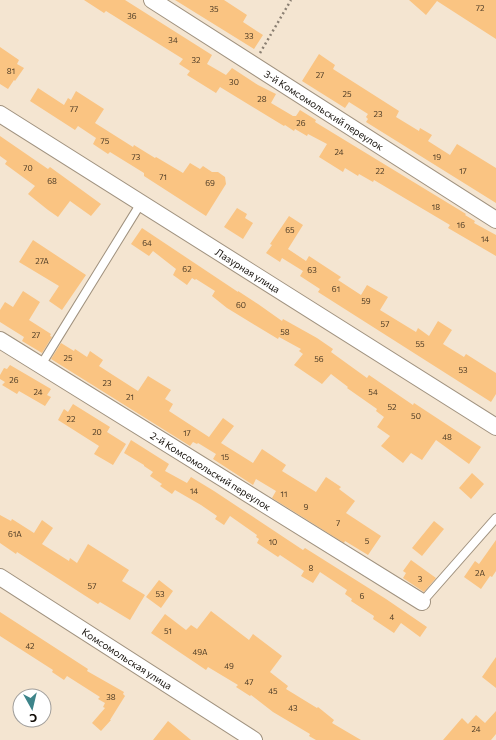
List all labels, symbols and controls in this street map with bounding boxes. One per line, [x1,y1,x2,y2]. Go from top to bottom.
house number: 72 [476,3,485,13]
house number: 35 [209,4,219,14]
house number: 36 [127,11,137,21]
house number: 33 [244,31,254,41]
house number: 34 [168,35,178,45]
house number: 32 [192,55,201,65]
house number: 81 [7,66,15,76]
street label: 3-й Комсомольский переулок [262,67,386,153]
house number: 27 [316,70,324,80]
house number: 30 [229,77,239,87]
house number: 25 [342,89,352,99]
house number: 28 [257,94,267,104]
house number: 77 [70,104,78,114]
house number: 23 [374,109,383,119]
house number: 26 [296,118,306,128]
house number: 75 [101,136,110,146]
house number: 24 [334,147,344,157]
house number: 73 [132,152,141,162]
house number: 19 [433,152,441,162]
house number: 70 [23,163,33,173]
house number: 22 [376,166,385,176]
house number: 17 [459,166,467,176]
house number: 71 [159,172,167,182]
house number: 68 [47,176,57,186]
house number: 69 [205,178,215,188]
house number: 18 [432,202,440,212]
house number: 16 [457,220,465,230]
house number: 65 [285,225,295,235]
house number: 14 [481,234,489,244]
house number: 64 [142,238,152,248]
street label: Лазурная улица [213,246,282,295]
house number: 27А [35,256,49,266]
house number: 62 [182,264,192,274]
house number: 63 [307,265,317,275]
house number: 61 [332,284,340,294]
house number: 59 [361,296,371,306]
house number: 60 [236,300,246,310]
house number: 57 [381,319,389,329]
house number: 58 [280,327,290,337]
house number: 27 [32,330,40,340]
house number: 55 [415,339,425,349]
house number: 25 [63,353,73,363]
house number: 56 [314,354,324,364]
house number: 53 [458,365,468,375]
house number: 26 [9,375,19,385]
house number: 23 [103,378,112,388]
house number: 24 [33,387,43,397]
house number: 54 [368,387,378,397]
house number: 21 [126,392,134,402]
house number: 52 [387,402,397,412]
house number: 50 [411,411,421,421]
house number: 22 [67,414,76,424]
house number: 20 [92,427,102,437]
house number: 17 [183,428,191,438]
street label: 2-й Комсомольский переулок [148,429,274,513]
house number: 48 [442,432,452,442]
house number: 15 [221,452,229,462]
house number: 14 [190,486,198,496]
house number: 11 [281,489,287,499]
house number: 9 [304,502,309,512]
house number: 7 [336,518,340,528]
house number: 61А [8,529,22,539]
house number: 5 [365,536,370,546]
house number: 10 [269,537,277,547]
house number: 8 [309,563,314,573]
house number: 2А [475,568,485,578]
house number: 3 [418,574,423,584]
house number: 57 [88,581,96,591]
house number: 53 [155,589,165,599]
house number: 6 [360,591,365,601]
house number: 4 [390,612,395,622]
street label: Комсомольская улица [80,625,174,692]
house number: 51 [164,626,172,636]
house number: 42 [25,641,35,651]
house number: 49А [193,647,208,657]
house number: 49 [224,661,234,671]
house number: 47 [245,677,253,687]
house number: 45 [268,686,278,696]
north arrow [12,688,52,728]
house number: 38 [106,692,116,702]
house number: 43 [288,703,298,713]
text: С [28,711,38,725]
house number: 24 [471,724,481,734]

